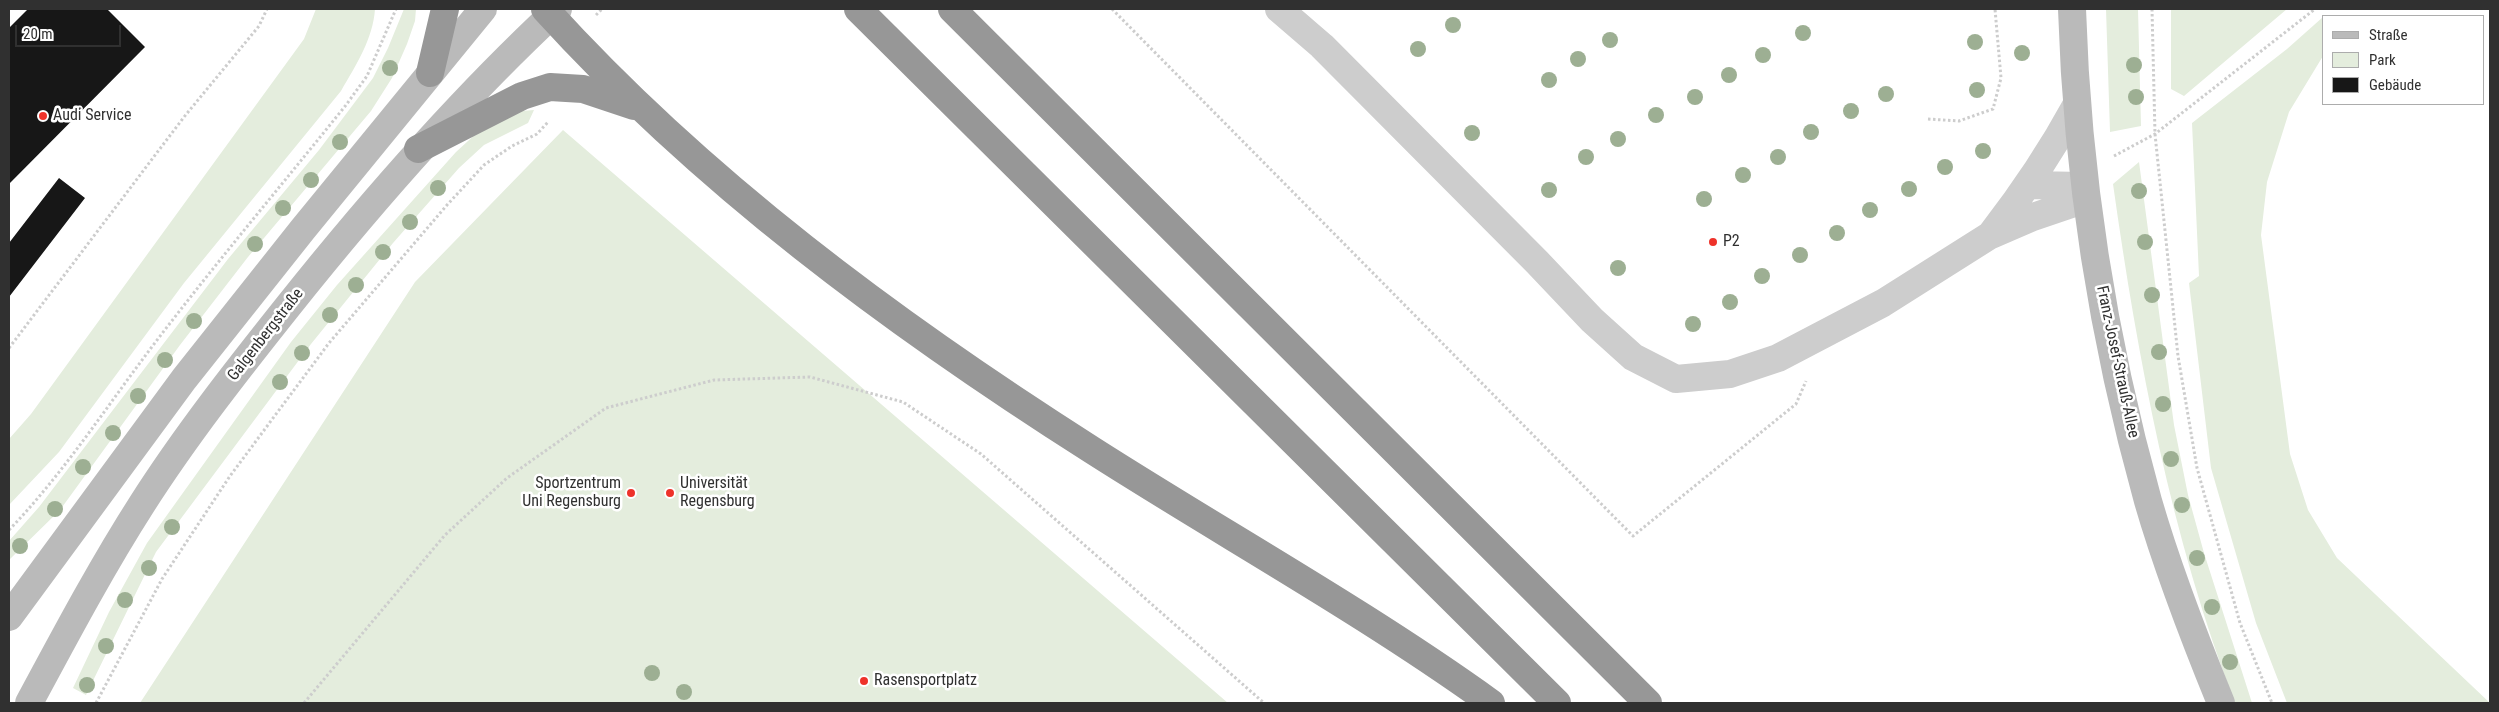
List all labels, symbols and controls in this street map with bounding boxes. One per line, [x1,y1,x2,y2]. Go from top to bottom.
scale bar [18,15,124,47]
legend [2322,15,2484,105]
text: 20 m [23,25,53,43]
text: Straße [2369,26,2408,44]
text: Park [2369,51,2396,69]
text: Gebäude [2369,76,2421,94]
place label: Audi Service [53,106,131,126]
marker: Audi Service [37,110,49,122]
place label: P2 [1723,232,1740,252]
marker: P2 [1707,236,1719,248]
street label: Franz-Josef-Strauß-Allee [2092,284,2142,440]
street label: Galgenbergstraße [224,285,308,385]
place label: Sportzentrum Uni Regensburg [522,474,621,512]
place label: Universität Regensburg [680,474,755,512]
marker: Sportzentrum Uni Regensburg [625,487,637,499]
marker: Universität Regensburg [664,487,676,499]
place label: Rasensportplatz [874,671,977,691]
marker: Rasensportplatz [858,675,870,687]

